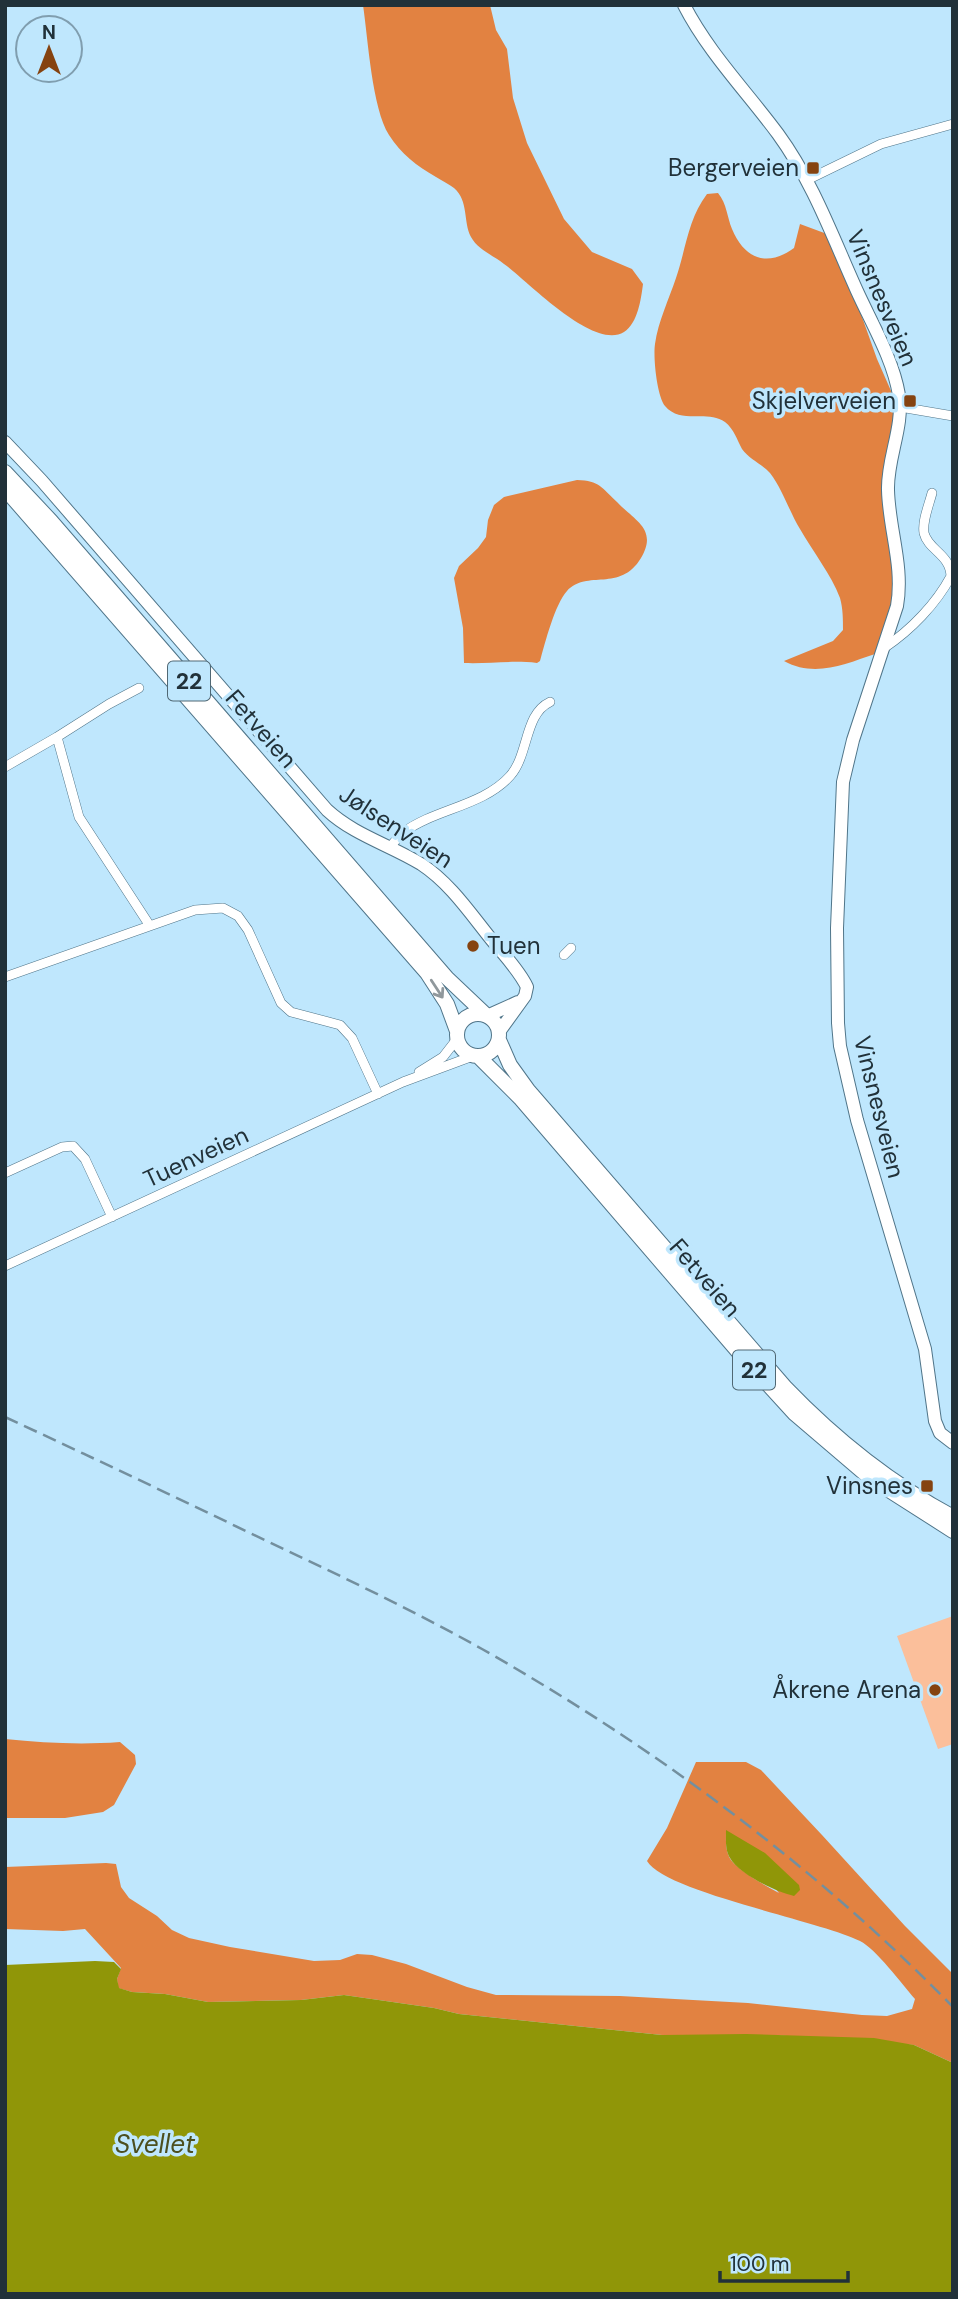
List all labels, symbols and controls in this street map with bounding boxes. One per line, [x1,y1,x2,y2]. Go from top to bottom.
north arrow [14,14,84,84]
text: N [42,20,56,45]
place label: Bergerveien [668,152,799,183]
marker: Bergerveien [805,160,821,176]
street label: Vinsnesveien [840,225,925,371]
place label: Skjelverveien [752,385,896,416]
marker: Skjelverveien [902,393,918,409]
road number: 22 [168,662,210,701]
street label: Fetveien [219,683,304,774]
street label: Jølsenveien [333,778,459,875]
place label: Tuen [487,930,540,961]
marker: Tuen [465,938,481,954]
one-way arrow [430,979,445,998]
street label: Vinsnesveien [847,1033,912,1181]
street label: Tuenveien [138,1119,253,1194]
street label: Fetveien [663,1232,748,1323]
road number: 22 [733,1350,775,1390]
place label: Vinsnes [826,1470,913,1501]
marker: Vinsnes [919,1478,935,1494]
place label: Åkrene Arena [772,1674,921,1705]
marker: Åkrene Arena [927,1682,943,1698]
water label: Svellet [115,2127,196,2161]
scale bar [720,2240,848,2284]
text: 100 m [730,2250,790,2278]

